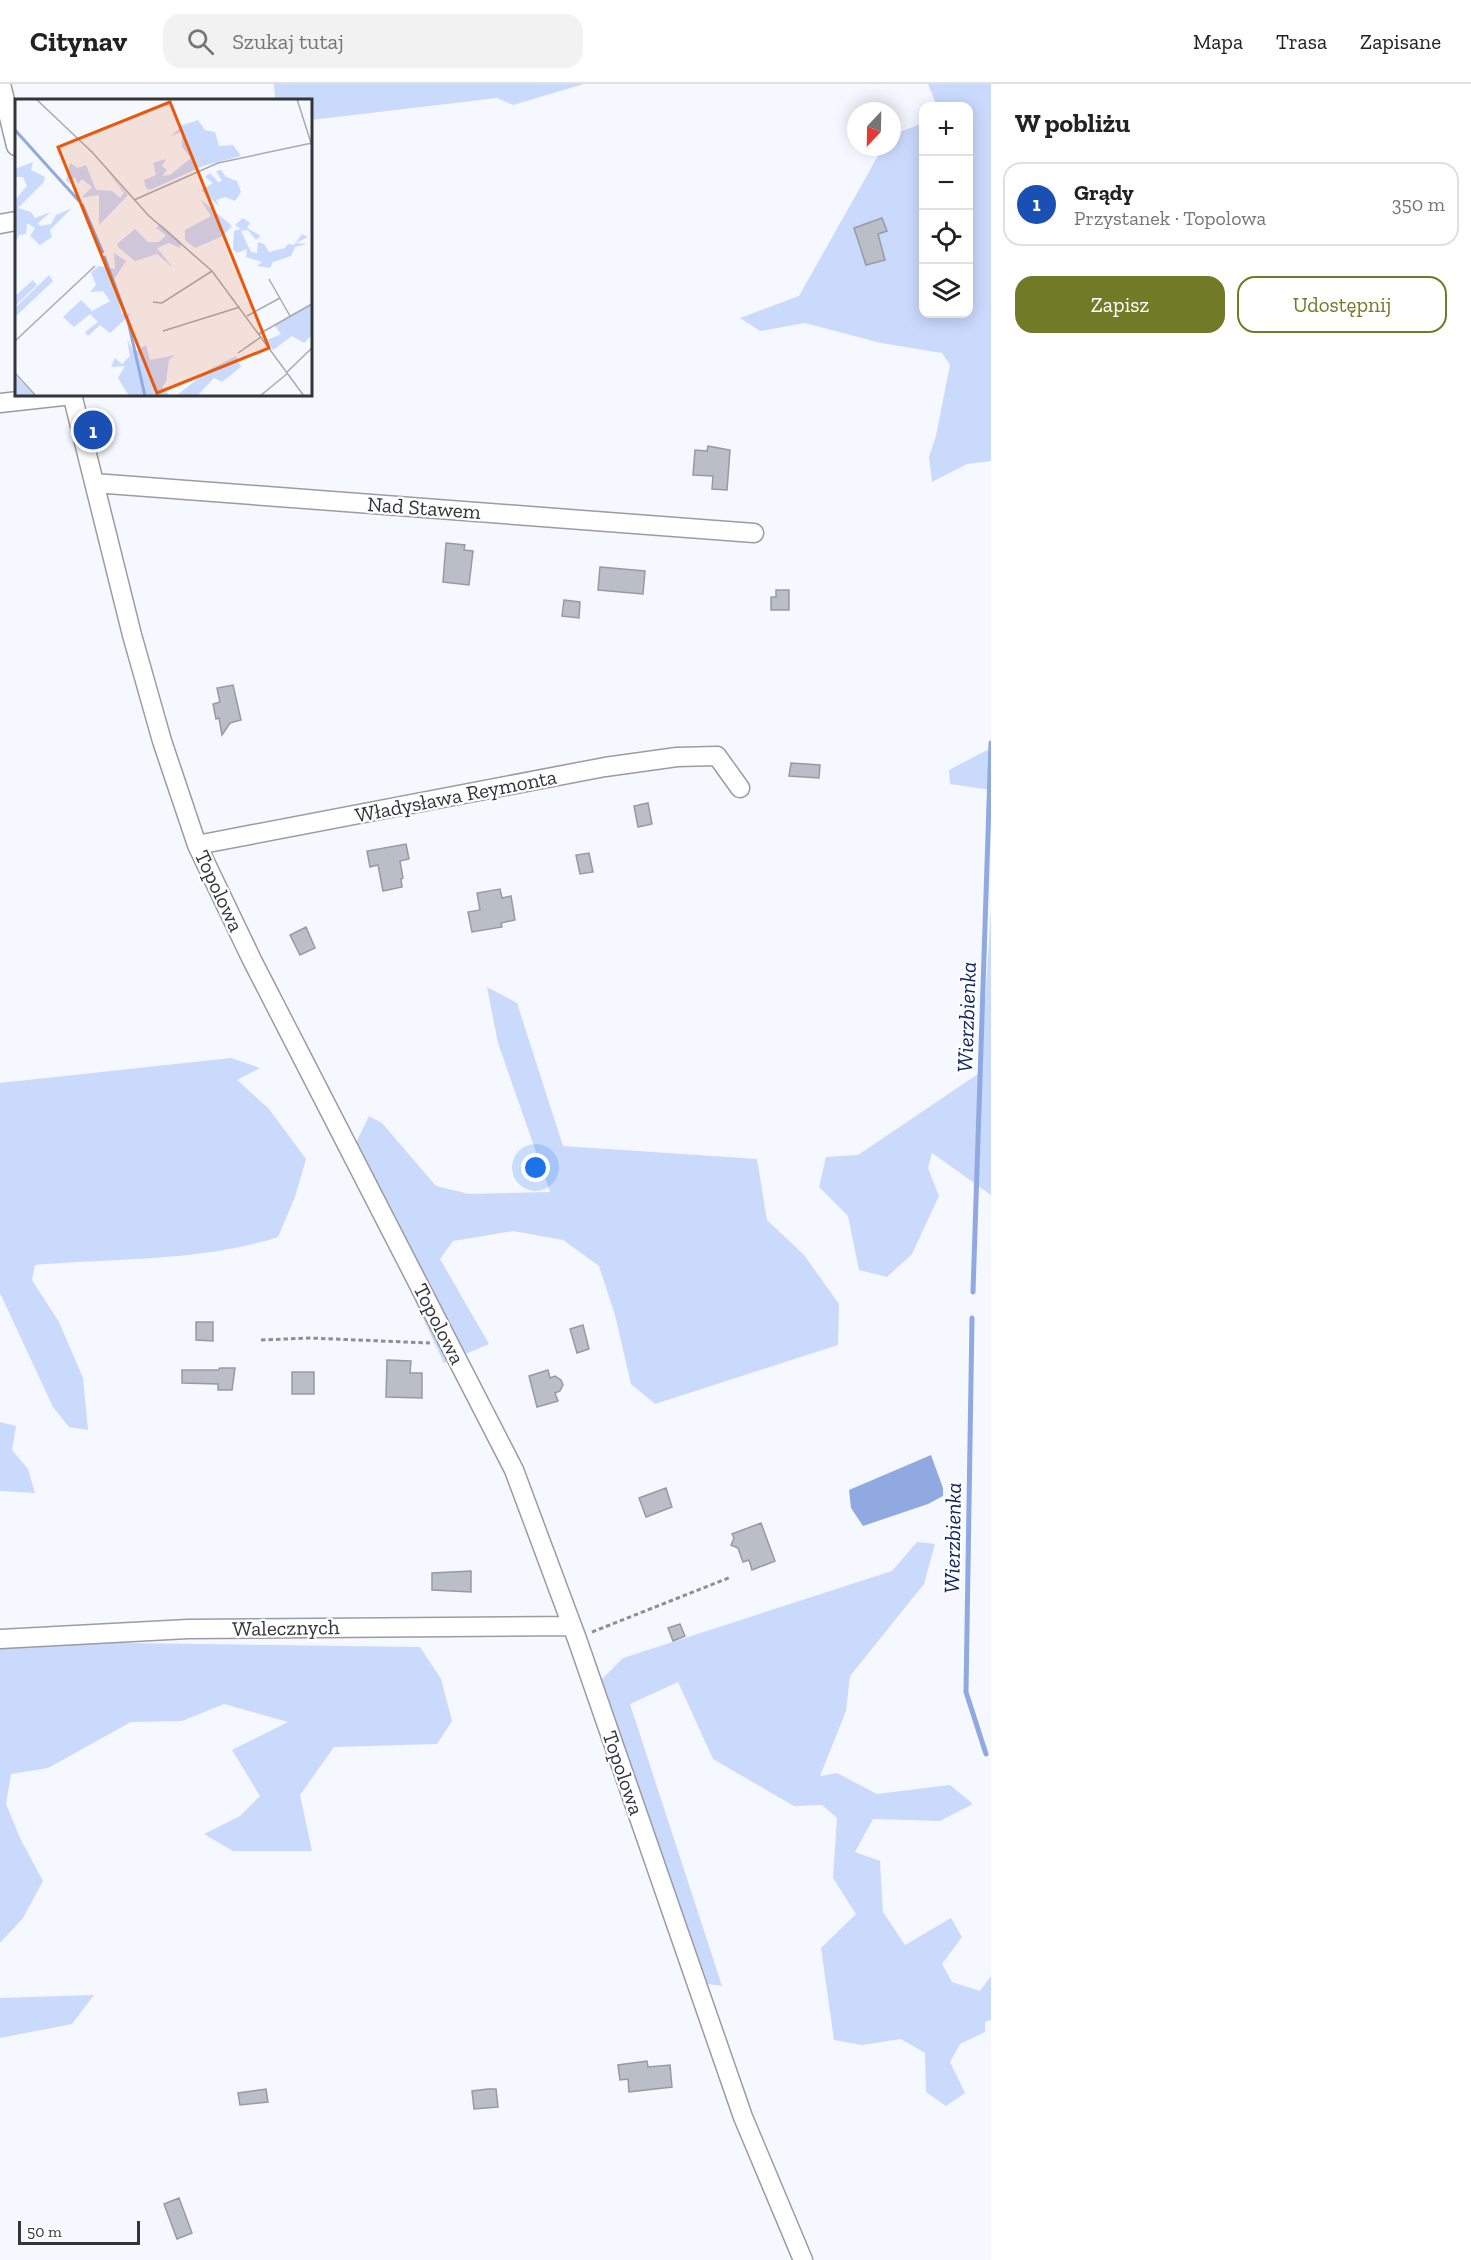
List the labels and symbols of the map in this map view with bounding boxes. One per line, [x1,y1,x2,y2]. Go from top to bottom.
inset map [15,99,312,396]
north arrow [847,102,901,156]
pin: 1 [74,408,112,452]
street label: Nad Stawem [366,491,482,524]
street label: Władysława Reymonta [353,764,559,827]
street label: Topolowa [190,846,249,936]
water label: Wierzbienka [951,961,982,1073]
your location [521,1153,550,1182]
street label: Topolowa [409,1279,470,1368]
water label: Wierzbienka [938,1482,967,1594]
street label: Walecznych [232,1614,340,1641]
street label: Topolowa [597,1728,649,1818]
scale bar [18,2218,140,2246]

